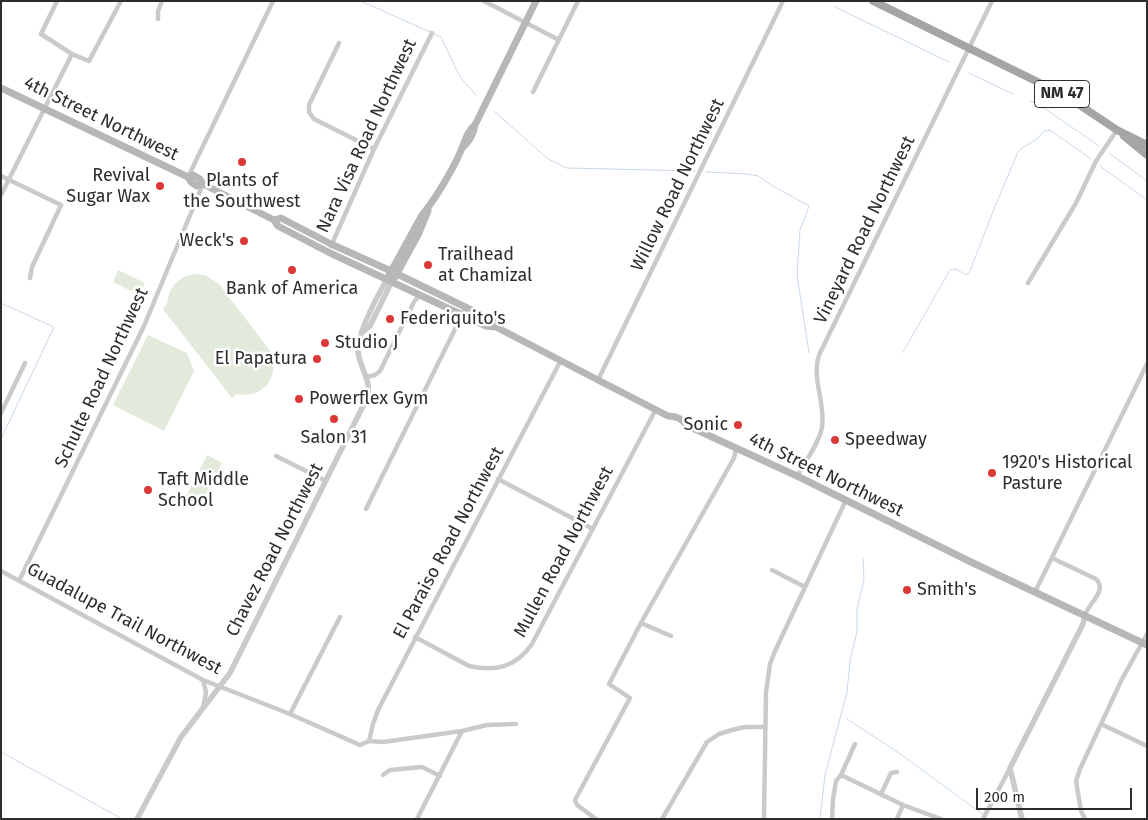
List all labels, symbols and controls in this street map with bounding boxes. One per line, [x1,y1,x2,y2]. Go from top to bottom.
street label: Nara Visa Road Northwest [313,36,421,236]
street label: 4th Street Northwest [20,72,182,166]
road number: NM 47 [1034,80,1090,108]
street label: Willow Road Northwest [627,95,729,275]
street label: Vineyard Road Northwest [810,133,920,327]
marker: Plants of the Southwest [236,156,248,168]
place label: Revival Sugar Wax [66,165,150,208]
place label: Plants of the Southwest [183,170,301,212]
marker: Revival Sugar Wax [154,180,166,192]
place label: Weck's [180,230,234,252]
marker: Weck's [238,235,250,247]
place label: Trailhead at Chamizal [438,244,532,286]
marker: Trailhead at Chamizal [422,259,434,271]
marker: Bank of America [286,264,298,276]
place label: Bank of America [226,278,358,300]
street label: Schulte Road Northwest [51,285,153,471]
place label: Federiquito's [400,308,506,330]
marker: Federiquito's [384,313,396,325]
place label: Studio J [335,332,398,354]
marker: Studio J [319,337,331,349]
place label: El Papatura [215,348,307,370]
marker: El Papatura [311,353,323,365]
place label: Powerflex Gym [309,388,428,410]
marker: Powerflex Gym [293,393,305,405]
marker: Salon 31 [328,413,340,425]
place label: Sonic [683,414,728,436]
marker: Sonic [732,419,744,431]
place label: Salon 31 [301,427,367,449]
street label: 4th Street Northwest [745,428,907,522]
place label: Speedway [845,429,927,451]
marker: Speedway [829,434,841,446]
street label: El Paraiso Road Northwest [389,443,509,643]
place label: 1920's Historical Pasture [1002,452,1132,494]
street label: Chavez Road Northwest [222,460,328,640]
street label: Mullen Road Northwest [510,463,618,641]
marker: 1920's Historical Pasture [986,467,998,479]
place label: Taft Middle School [158,469,249,512]
marker: Taft Middle School [142,484,154,496]
street label: Guadalupe Trail Northwest [23,558,225,680]
place label: Smith's [917,579,976,601]
marker: Smith's [901,584,913,596]
scale bar [978,778,1134,810]
text: 200 m [984,788,1025,806]

